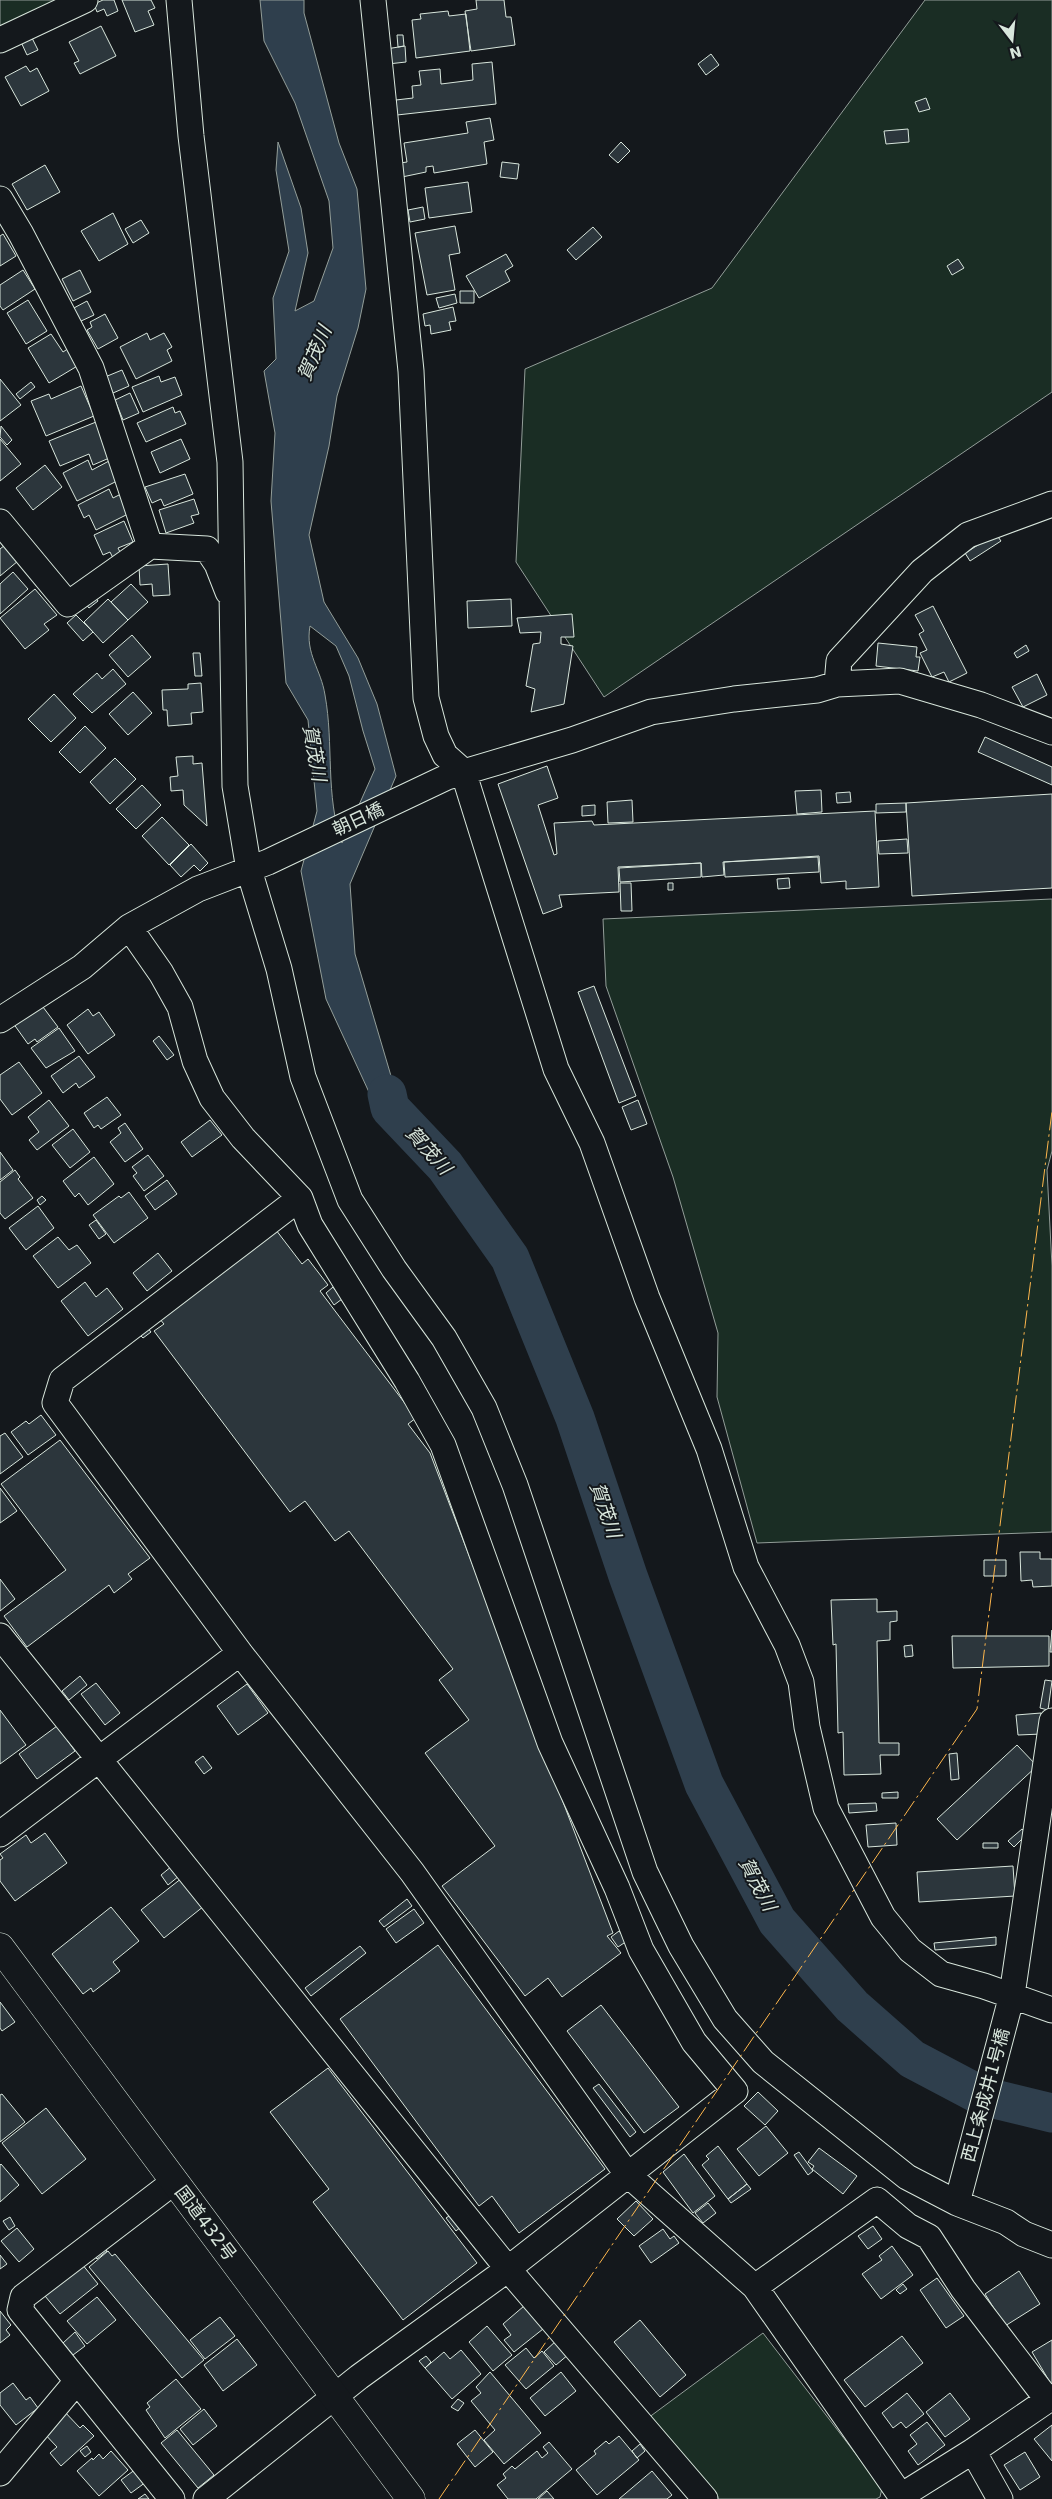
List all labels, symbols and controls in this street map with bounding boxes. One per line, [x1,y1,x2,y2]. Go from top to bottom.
north arrow [987,15,1037,65]
text: N [1008,43,1023,62]
water label: 賀茂川 [293,321,336,384]
water label: 賀茂川 [299,723,331,785]
street label: 朝日橋 [329,798,387,840]
water label: 賀茂川 [402,1121,458,1180]
water label: 賀茂川 [586,1479,626,1542]
water label: 賀茂川 [735,1854,782,1916]
street label: 西上条成井1号橋 [957,2026,1013,2164]
street label: 国道432号 [171,2181,241,2265]

